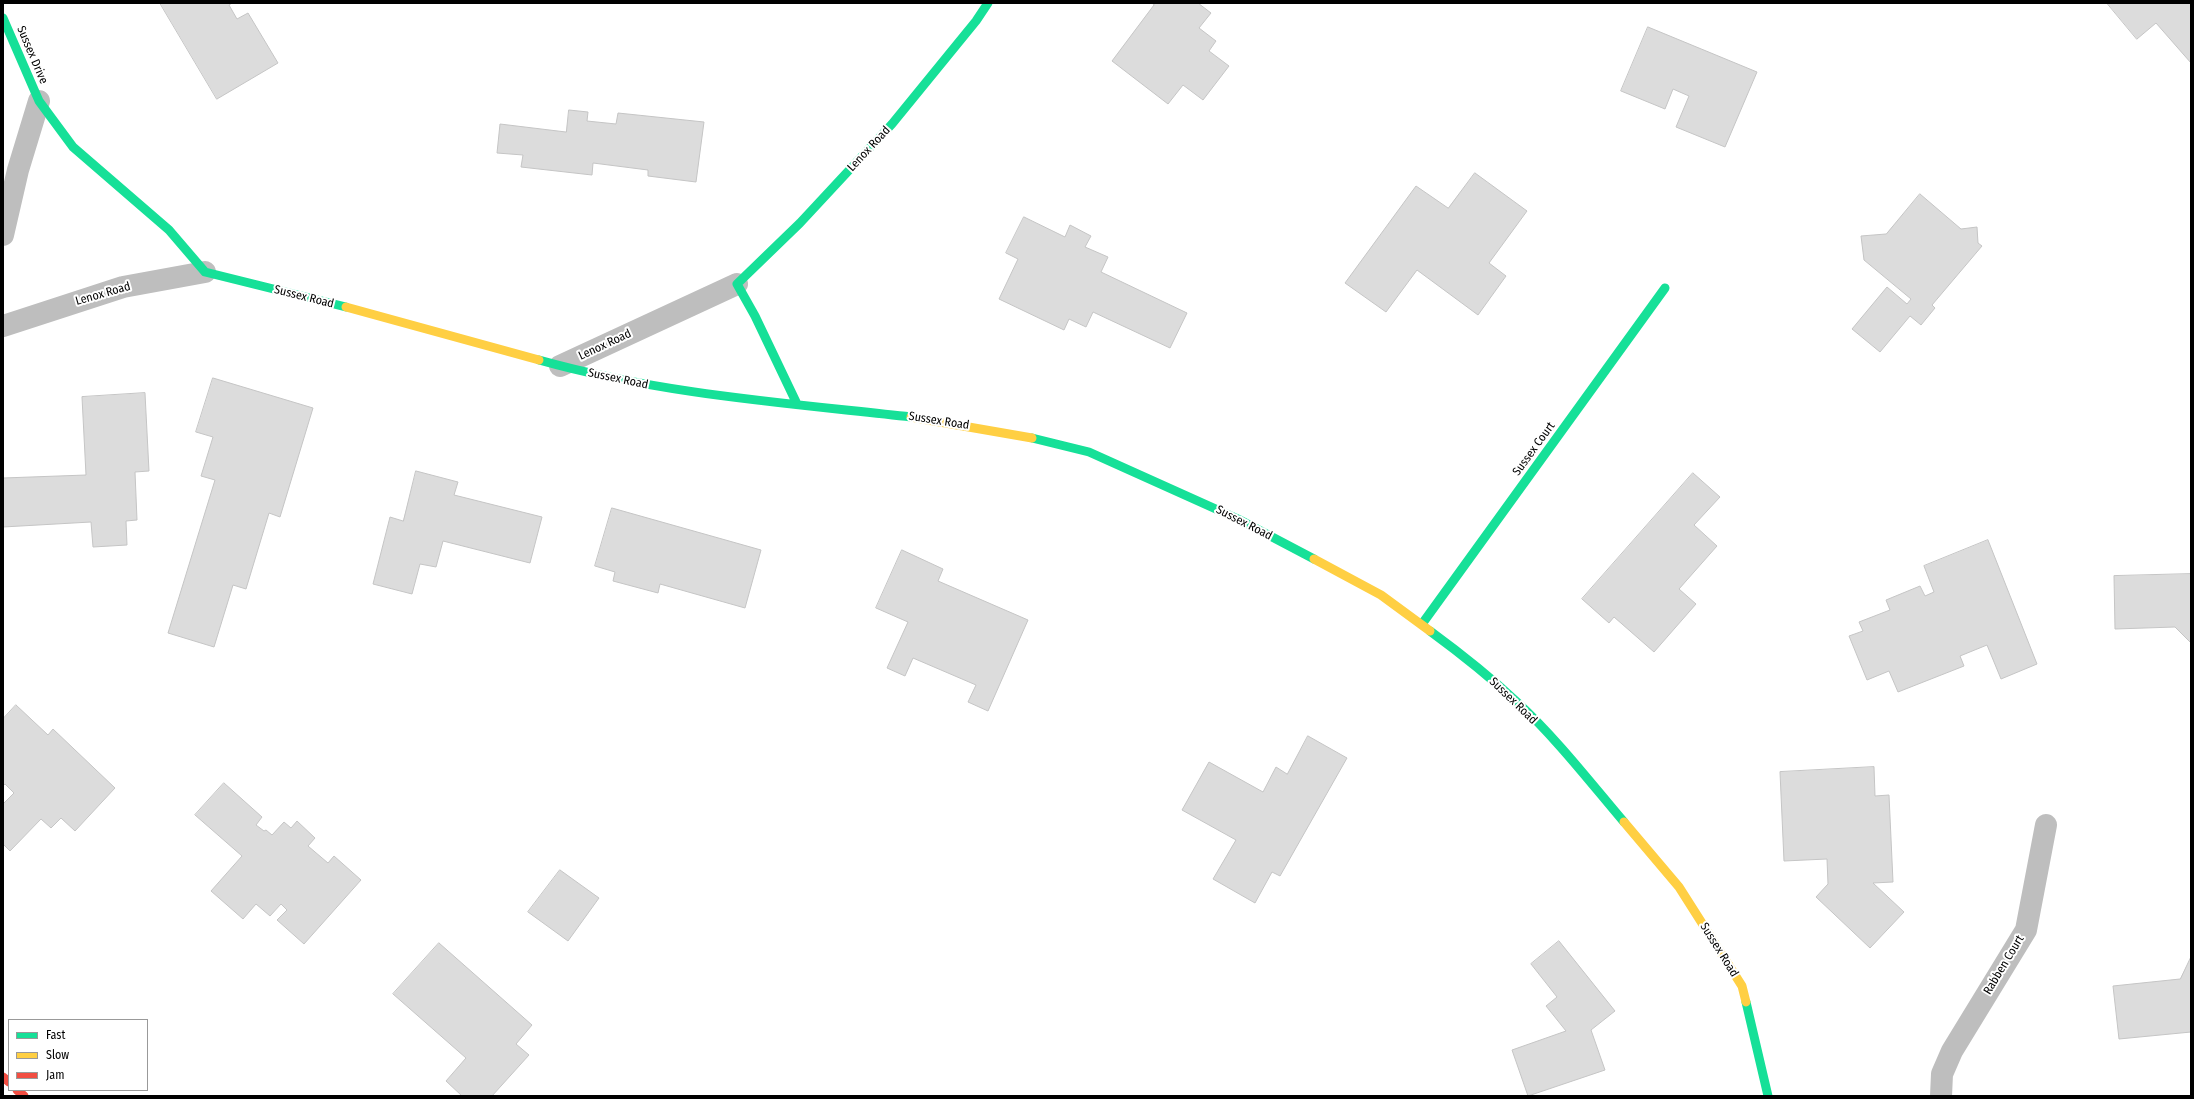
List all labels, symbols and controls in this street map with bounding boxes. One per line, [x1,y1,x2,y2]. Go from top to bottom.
street label: Sussex Drive [13,24,51,86]
street label: Lenox Road [844,123,894,175]
street label: Lenox Road [74,279,132,309]
street label: Sussex Road [273,283,335,311]
street label: Lenox Road [576,327,634,363]
street label: Sussex Road [587,366,649,392]
street label: Sussex Road [908,409,970,433]
street label: Sussex Court [1510,419,1558,479]
street label: Sussex Road [1213,503,1275,543]
street label: Sussex Road [1486,675,1540,727]
street label: Sussex Road [1697,920,1741,980]
street label: Rabben Court [1981,933,2027,997]
legend [8,1019,148,1091]
text: Fast [46,1028,65,1042]
text: Slow [46,1048,69,1062]
text: Jam [46,1068,64,1082]

